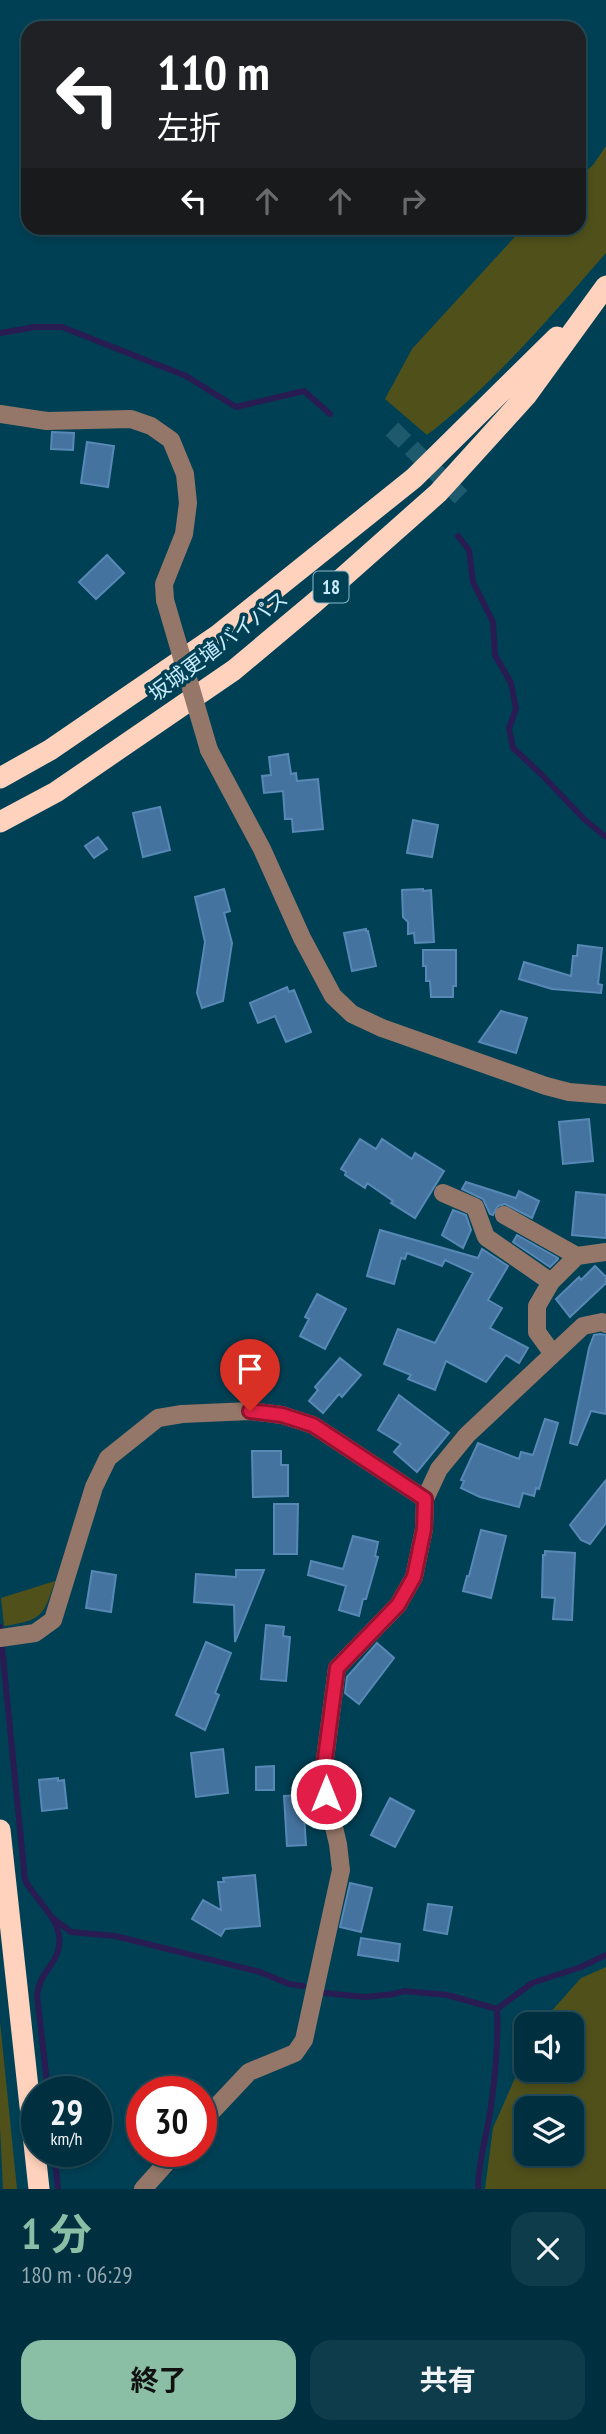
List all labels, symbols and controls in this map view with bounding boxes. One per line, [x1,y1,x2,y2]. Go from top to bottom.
text: 110 m [157,40,270,104]
icon: left [42,49,133,140]
text: 左折 [157,106,221,148]
icon: left [175,182,213,220]
icon: ahead [248,182,286,220]
icon: ahead [321,182,359,220]
icon: right [394,182,432,220]
road number: 18 [314,572,348,602]
street label: 坂城更埴バイパス [143,585,293,707]
pin [220,1339,280,1411]
icon: arrive [231,1350,269,1388]
position arrow [289,1757,363,1831]
map controls [514,2012,584,2166]
button: sound [514,2012,584,2082]
speed limit sign: 30 [126,2076,217,2167]
text: 29 [50,2089,83,2135]
button: layers [514,2096,584,2166]
text: km/h [51,2127,82,2150]
text: 1 分 [21,2206,92,2261]
button: close [511,2212,585,2286]
text: 180 m · 06:29 [21,2260,133,2289]
button: 終了 [21,2340,296,2420]
button: 共有 [310,2340,585,2420]

